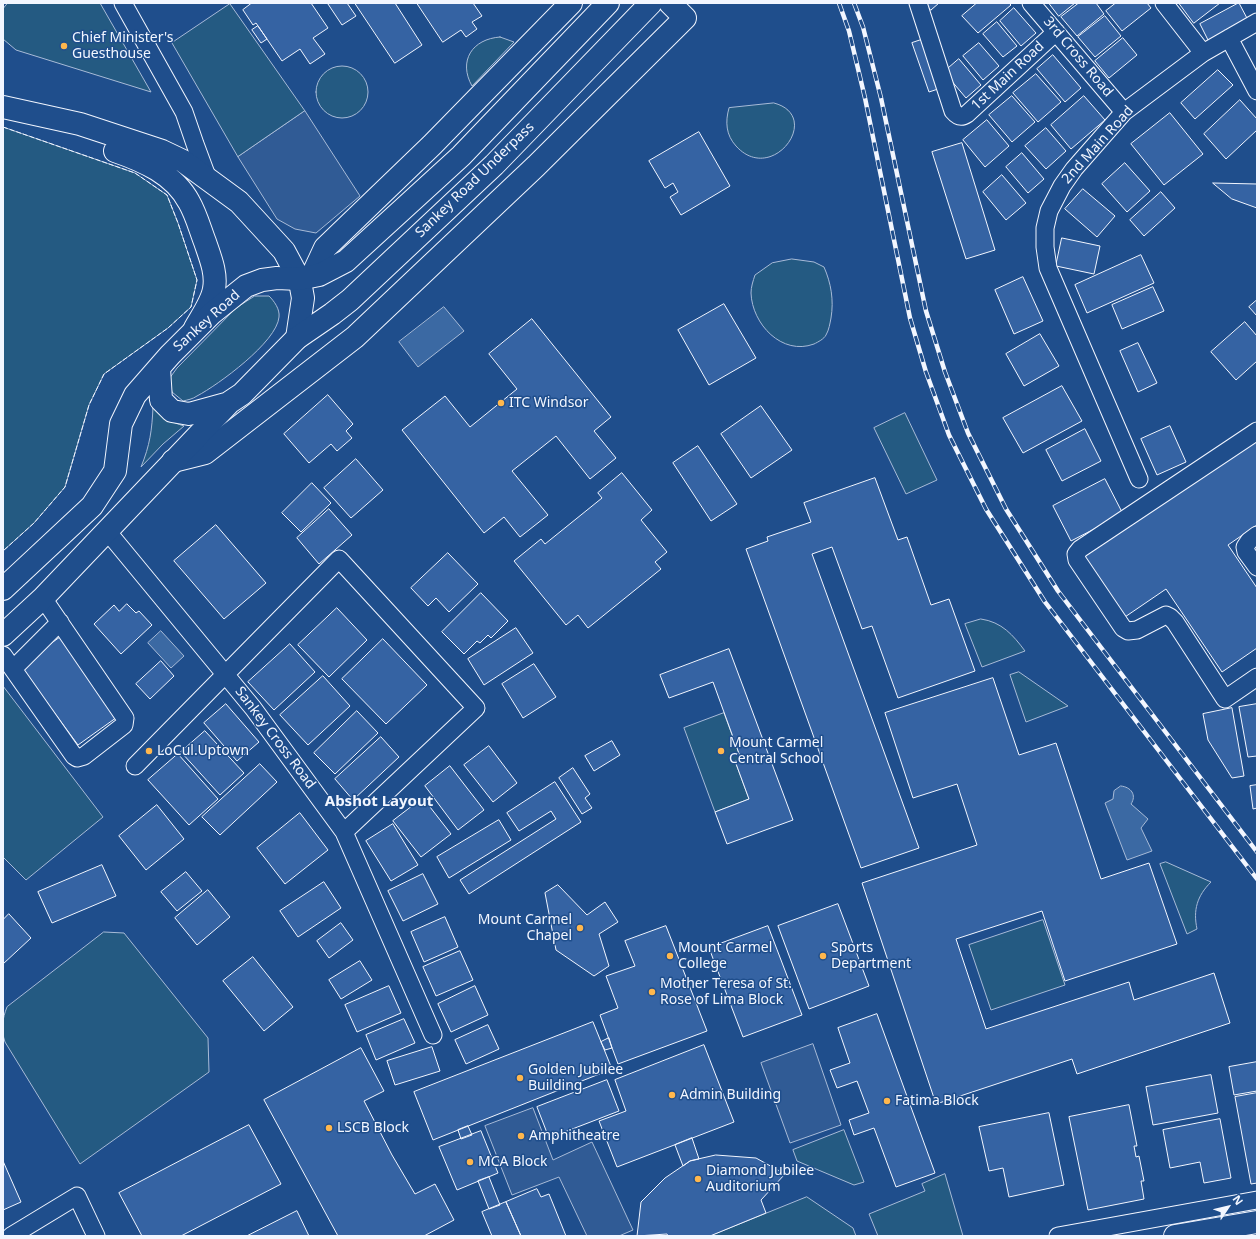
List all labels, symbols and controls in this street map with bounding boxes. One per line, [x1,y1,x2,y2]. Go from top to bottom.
street label: 3rd Cross Road [1040,14,1116,100]
place label: Chief Minister's Guesthouse [72,30,173,62]
street label: 1st Main Road [968,38,1048,114]
marker: Chief Minister's Guesthouse [59,41,69,51]
street label: 2nd Main Road [1059,103,1137,187]
street label: Sankey Road Underpass [412,119,538,241]
street label: Sankey Road [170,287,244,355]
place label: ITC Windsor [509,395,589,411]
marker: ITC Windsor [496,398,506,408]
street label: Sankey Cross Road [231,684,319,792]
place label: Mount Carmel Central School [729,735,824,768]
place label: LoCul.Uptown [157,743,249,759]
marker: LoCul.Uptown [144,746,154,756]
marker: Mount Carmel Central School [716,746,726,756]
district label: Abshot Layout [325,793,433,811]
place label: Mount Carmel Chapel [478,912,572,944]
marker: Mount Carmel Chapel [575,923,585,933]
place label: Mount Carmel College [678,940,772,972]
place label: Sports Department [831,940,911,972]
marker: Mount Carmel College [665,951,675,961]
marker: Sports Department [818,951,828,961]
place label: Mother Teresa of St. Rose of Lima Block [660,976,792,1008]
marker: Mother Teresa of St. Rose of Lima Block [647,987,657,997]
place label: Golden Jubilee Building [528,1062,623,1094]
marker: Golden Jubilee Building [515,1073,525,1083]
place label: Admin Building [680,1087,781,1103]
marker: Admin Building [667,1090,677,1100]
place label: Fatima Block [895,1093,979,1109]
marker: Fatima Block [882,1096,892,1106]
place label: LSCB Block [337,1120,409,1136]
marker: LSCB Block [324,1123,334,1133]
place label: Amphitheatre [529,1128,620,1144]
marker: Amphitheatre [516,1131,526,1141]
place label: MCA Block [478,1154,548,1170]
marker: MCA Block [465,1157,475,1167]
place label: Diamond Jubilee Auditorium [706,1163,814,1196]
marker: Diamond Jubilee Auditorium [693,1174,703,1184]
north arrow [1208,1187,1248,1227]
text: N [1230,1192,1247,1208]

